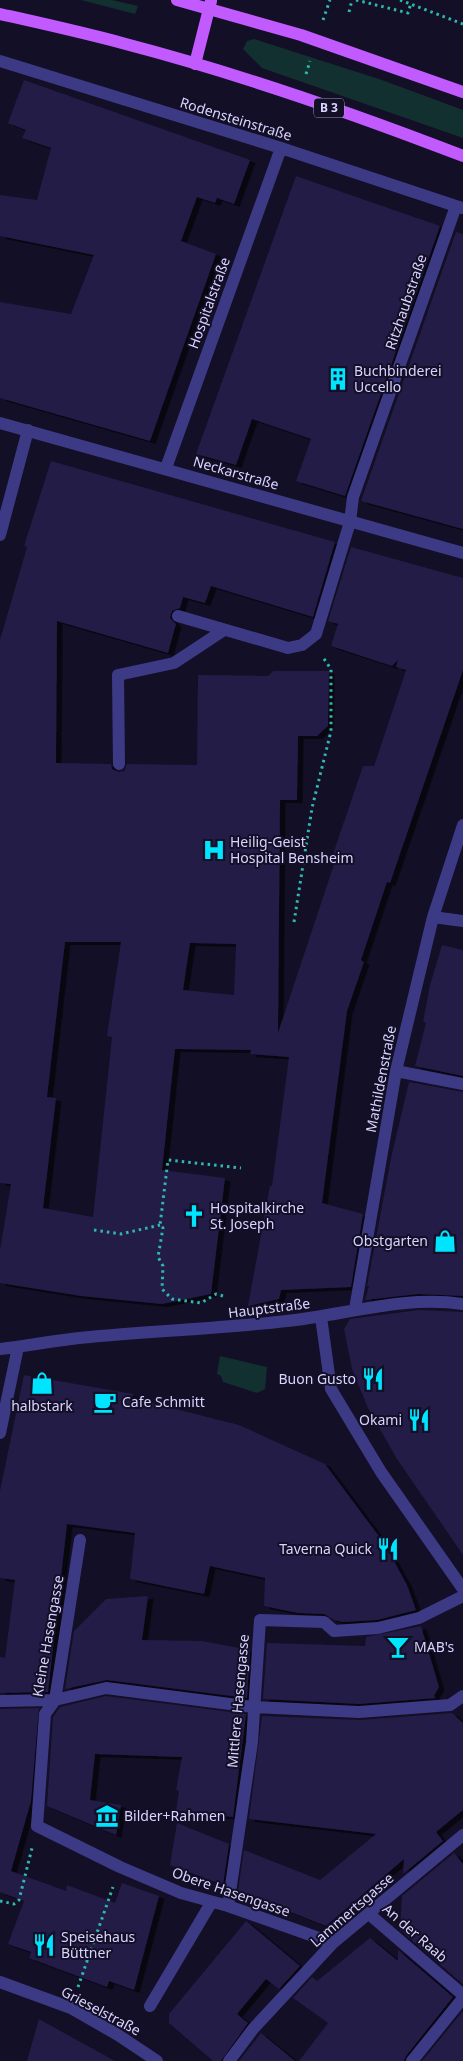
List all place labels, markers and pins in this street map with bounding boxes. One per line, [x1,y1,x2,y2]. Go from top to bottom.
place label: Buchbinderei Uccello [354,361,442,396]
building icon: Buchbinderei Uccello [325,366,351,392]
place label: Heilig-Geist Hospital Bensheim [230,832,354,867]
hospital icon: Heilig-Geist Hospital Bensheim [201,837,227,863]
place label: Hospitalkirche St. Joseph [210,1198,304,1233]
church icon: Hospitalkirche St. Joseph [181,1203,207,1229]
shop icon: Obstgarten [432,1228,458,1254]
place label: Obstgarten [353,1231,428,1250]
restaurant icon: Buon Gusto [360,1366,386,1392]
place label: Buon Gusto [278,1369,356,1388]
shop icon: halbstark [29,1370,55,1396]
cafe icon: Cafe Schmitt [92,1389,118,1415]
place label: Cafe Schmitt [122,1392,205,1411]
place label: halbstark [11,1396,73,1415]
restaurant icon: Okami [406,1407,432,1433]
place label: Okami [359,1410,402,1429]
restaurant icon: Taverna Quick [375,1536,401,1562]
place label: Taverna Quick [279,1539,373,1558]
bar icon: MAB's [385,1634,411,1660]
place label: MAB's [414,1637,454,1656]
museum icon: Bilder+Rahmen [94,1803,120,1829]
place label: Bilder+Rahmen [124,1806,225,1825]
place label: Speisehaus Büttner [61,1927,136,1962]
restaurant icon: Speisehaus Büttner [31,1932,57,1958]

